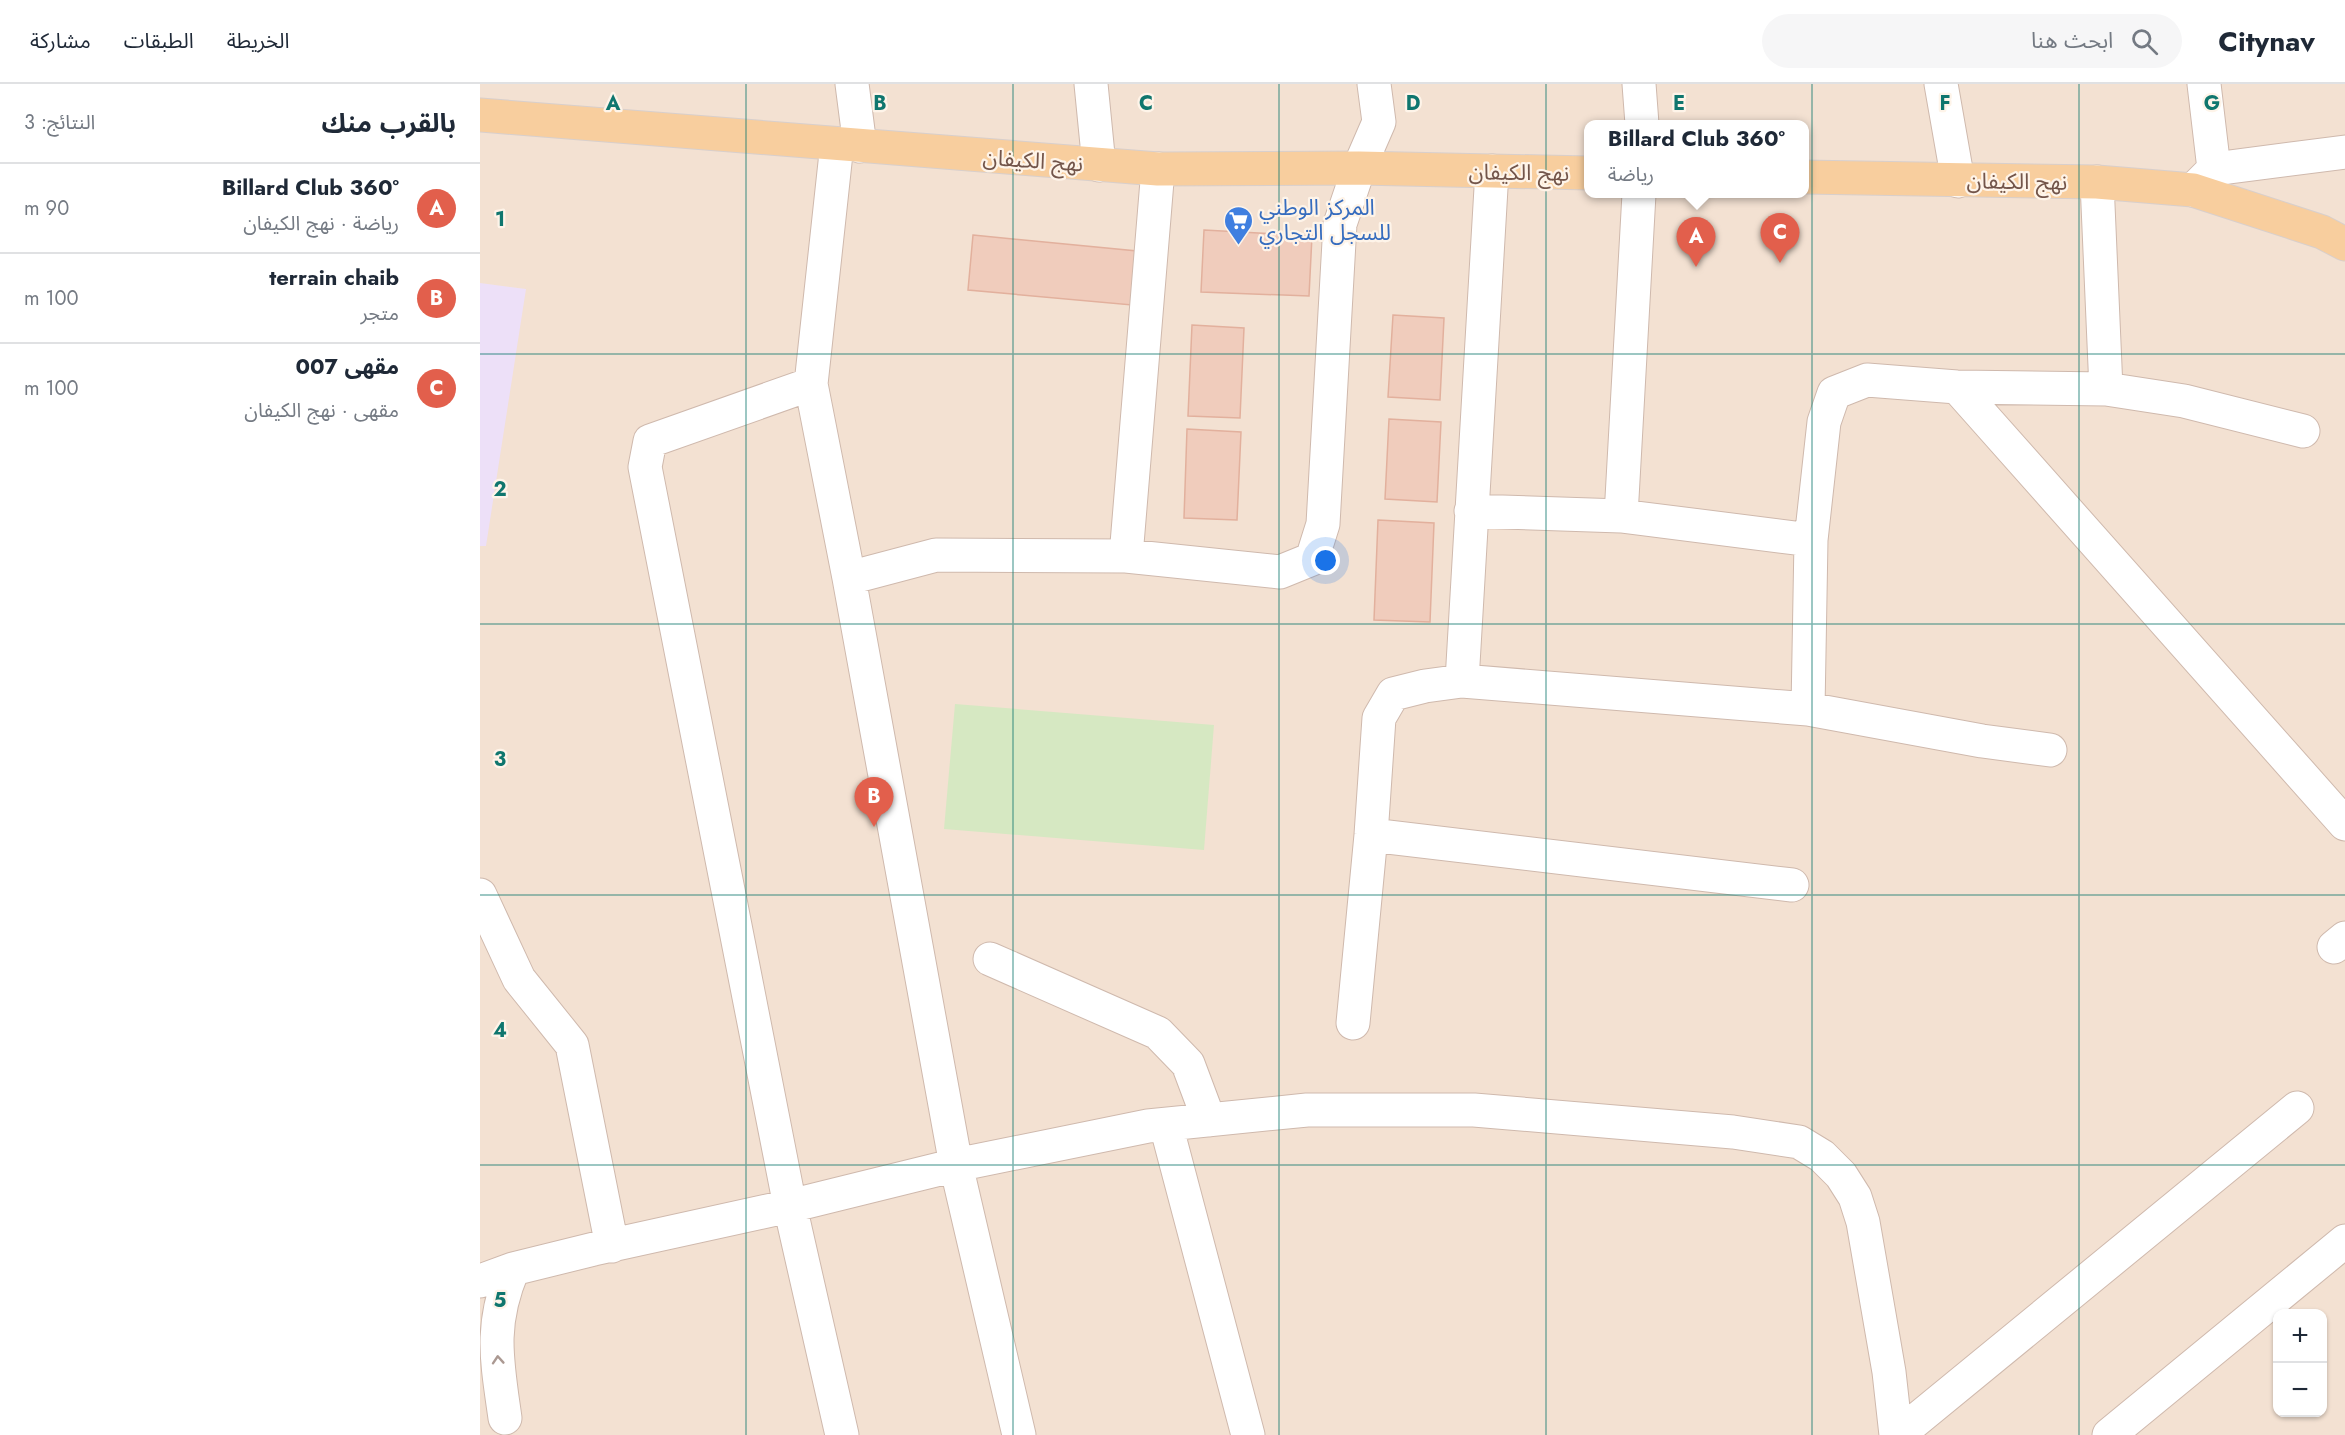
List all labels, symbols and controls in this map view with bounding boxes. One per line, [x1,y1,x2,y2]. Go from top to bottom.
search box [1762,14,2182,68]
text: Citynav [2218,21,2315,62]
text: ابحث هنا [2031,24,2113,56]
icon: search [2128,25,2161,58]
text: مشاركة [30,26,91,56]
text: الطبقات [124,26,194,56]
text: الخريطة [227,26,290,56]
text: A [605,89,621,118]
text: B [873,89,887,118]
text: C [1139,89,1153,118]
text: D [1406,89,1420,118]
text: E [1673,89,1685,118]
text: F [1939,89,1951,118]
text: G [2204,89,2220,118]
text: بالقرب منك [321,104,456,142]
text: النتائج: 3 [24,108,95,137]
popup [1584,120,1809,198]
text: Billard Club 360° [1608,122,1785,154]
street label: نهج الكيفان [982,141,1084,180]
street label: نهج الكيفان [1468,155,1570,190]
text: رياضة [1608,160,1654,189]
street label: نهج الكيفان [1966,164,2068,199]
text: Billard Club 360° [222,171,399,203]
place label: المركز الوطني للسجل التجاري [1259,191,1391,249]
text: 90 m [24,194,69,223]
text: A [429,194,444,223]
supermarket icon: المركز الوطني للسجل التجاري [1222,204,1254,246]
text: 1 [495,205,505,234]
text: رياضة · نهج الكيفان [243,209,399,238]
pin: C [1760,214,1800,263]
pin: A [1676,218,1716,267]
text: terrain chaib [269,261,399,293]
text: 100 m [24,284,79,313]
text: B [430,284,443,313]
text: متجر [360,299,399,328]
text: مقهى 007 [295,350,399,382]
text: 100 m [24,374,79,403]
text: C [429,374,444,403]
text: مقهى · نهج الكيفان [244,396,399,425]
text: 2 [493,475,507,504]
your location [1311,546,1340,575]
text: 3 [494,745,506,774]
pin: B [854,778,894,827]
text: 4 [493,1016,507,1045]
text: 5 [494,1286,507,1315]
map controls [2273,1309,2327,1417]
button: + [2273,1309,2327,1363]
one-way arrow [491,1356,504,1365]
button: − [2273,1363,2327,1417]

